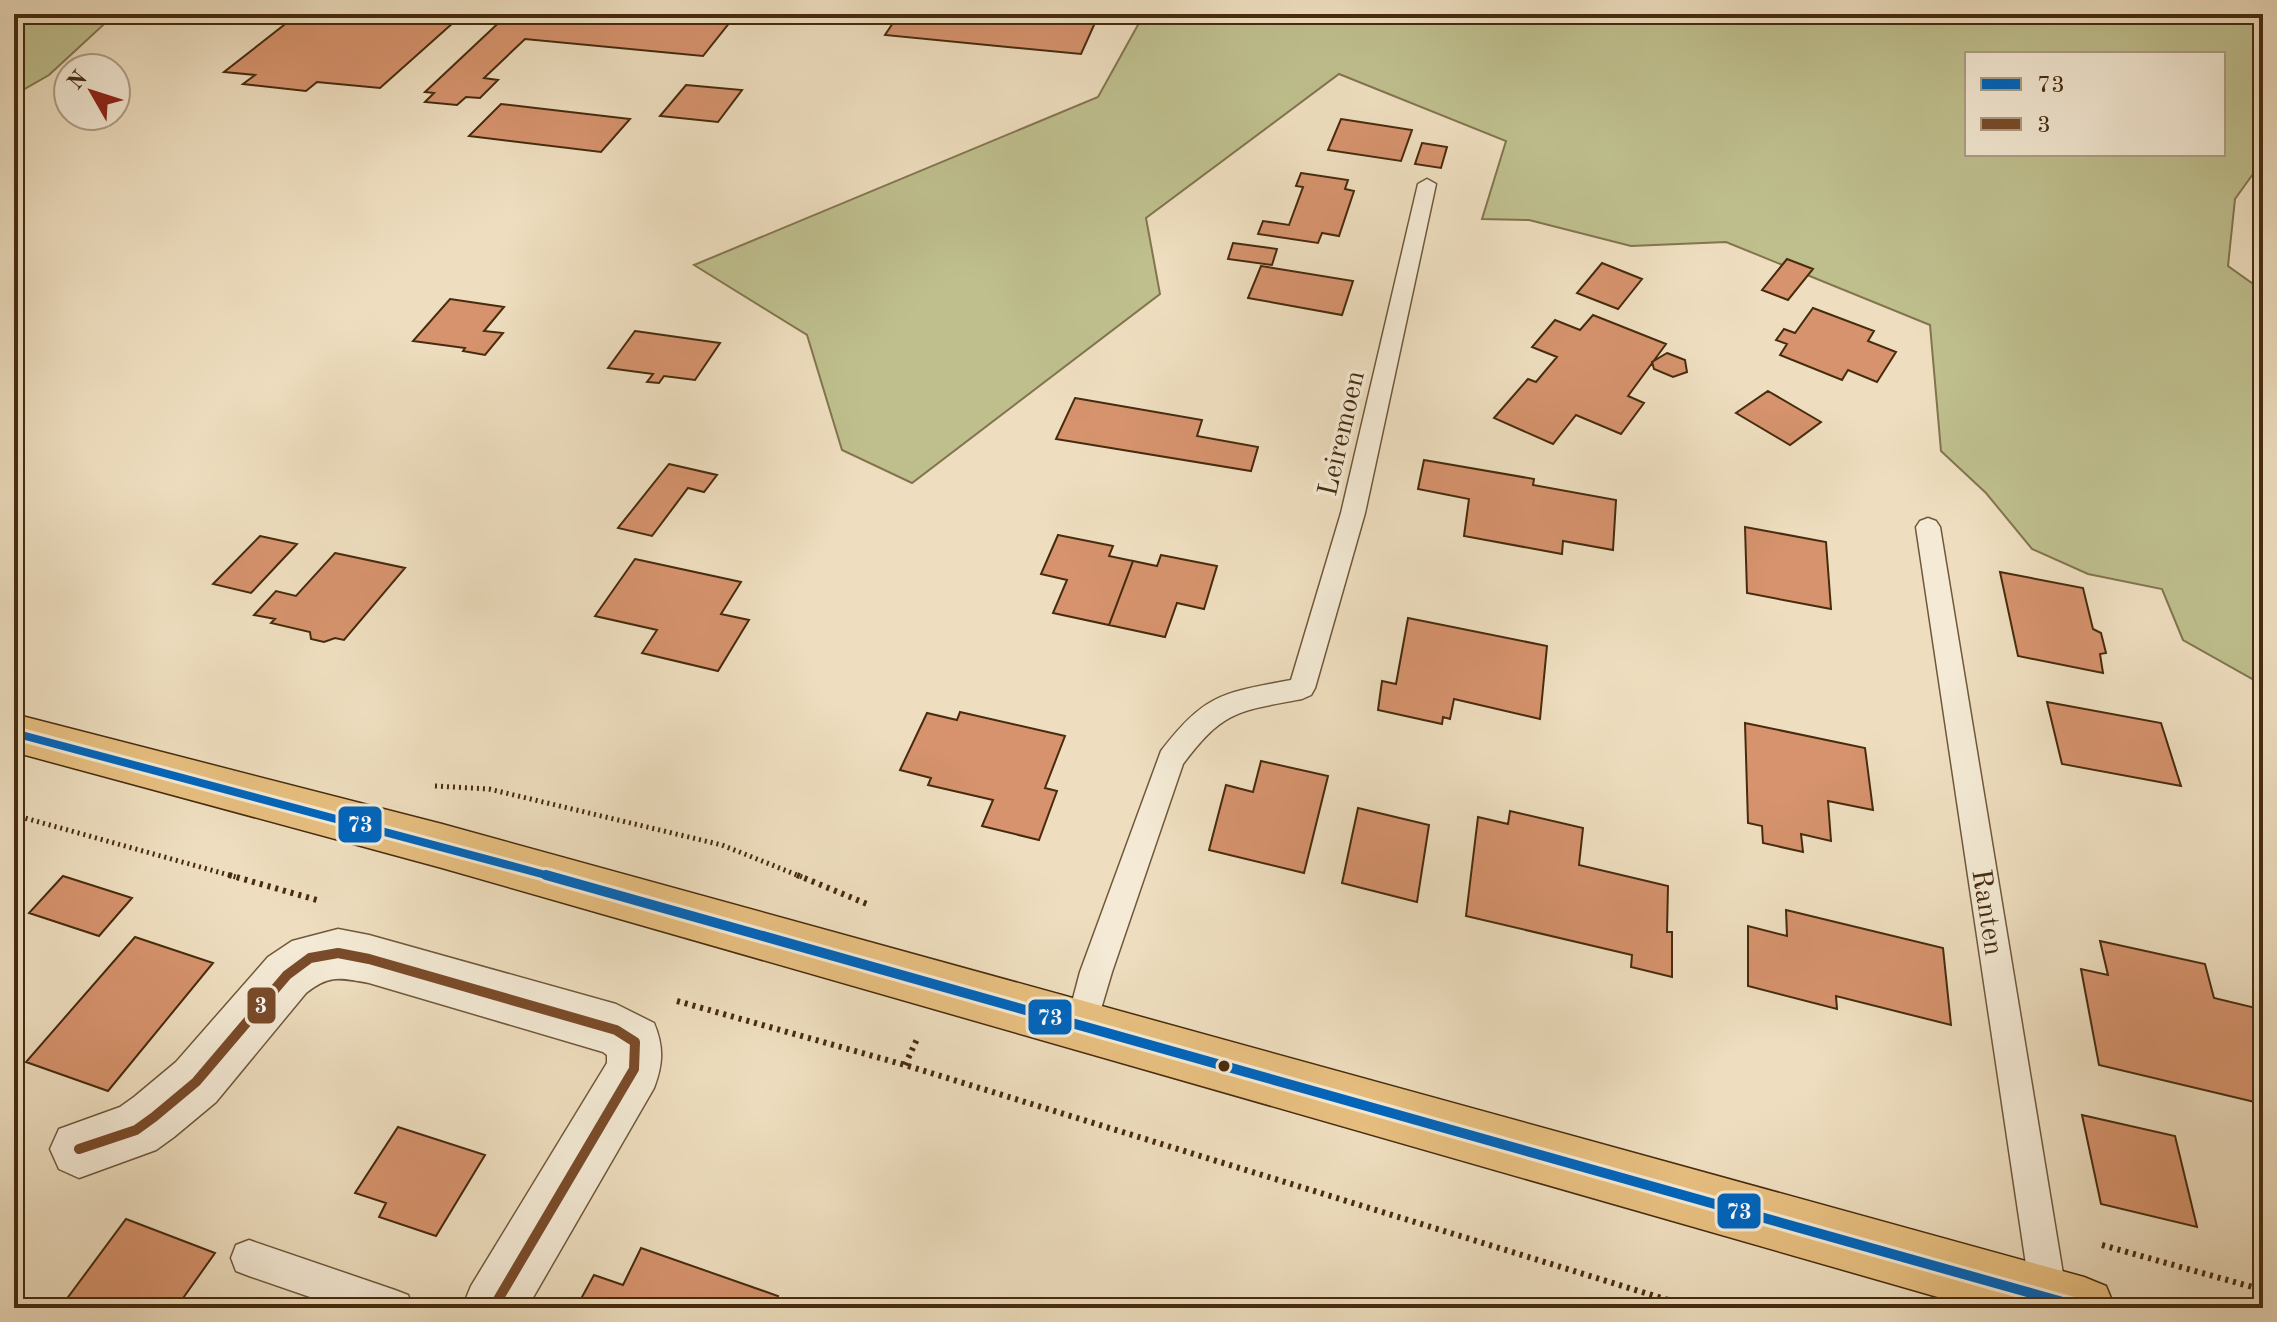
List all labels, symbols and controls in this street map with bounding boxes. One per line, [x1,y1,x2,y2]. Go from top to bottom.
north arrow [52,52,132,132]
legend [1965,52,2225,156]
text: N [64,67,92,94]
text: 73 [2037,74,2065,98]
text: 3 [2037,114,2051,138]
street label: Leiremoen [1315,368,1371,499]
line badge: 73 [337,805,383,844]
text: 73 [347,815,373,837]
street label: Ranten [1965,867,2007,958]
line badge: 3 [246,986,277,1025]
text: 3 [255,996,267,1018]
line badge: 73 [1027,998,1073,1036]
text: 73 [1037,1008,1063,1030]
unlabelled marker [1216,1058,1232,1074]
line badge: 73 [1716,1192,1762,1230]
text: 73 [1726,1202,1752,1224]

